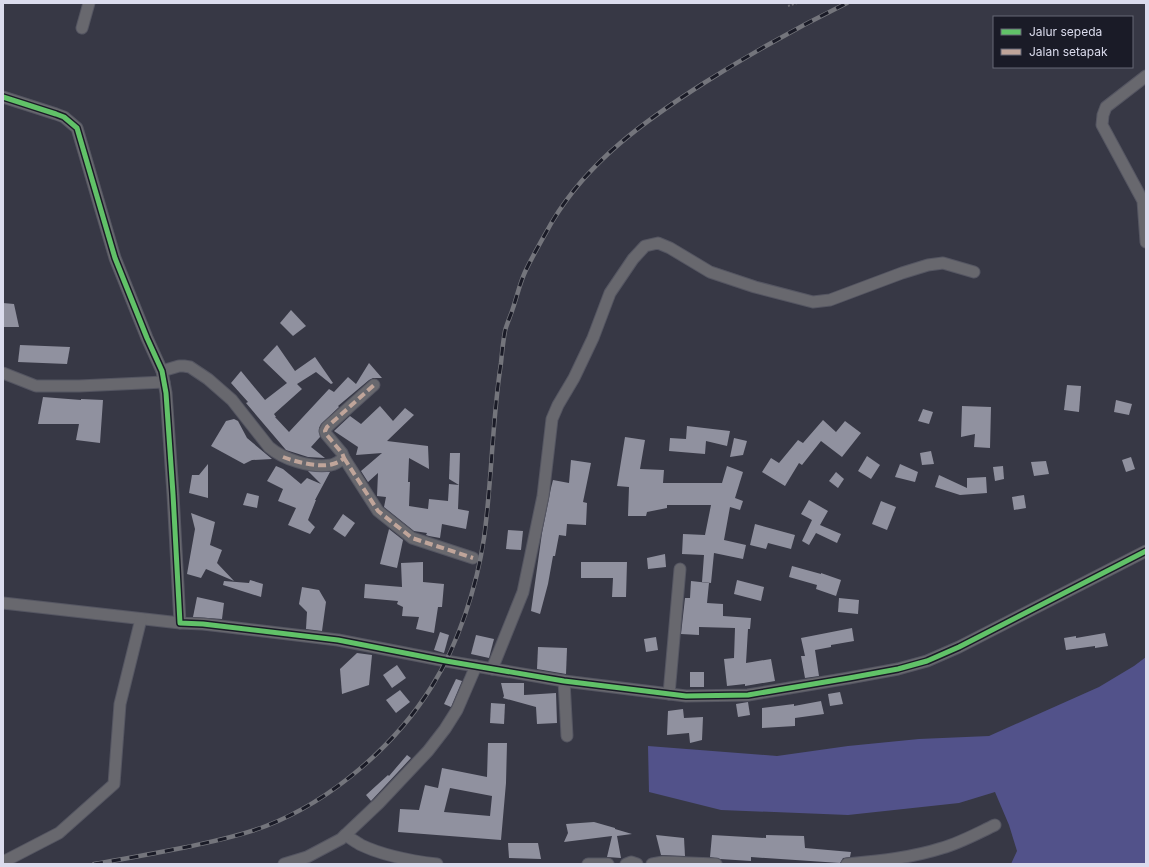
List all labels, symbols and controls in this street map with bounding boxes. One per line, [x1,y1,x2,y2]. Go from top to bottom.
legend [993,16,1133,68]
text: Jalur sepeda [1029,24,1102,39]
text: Jalan setapak [1029,44,1108,59]

